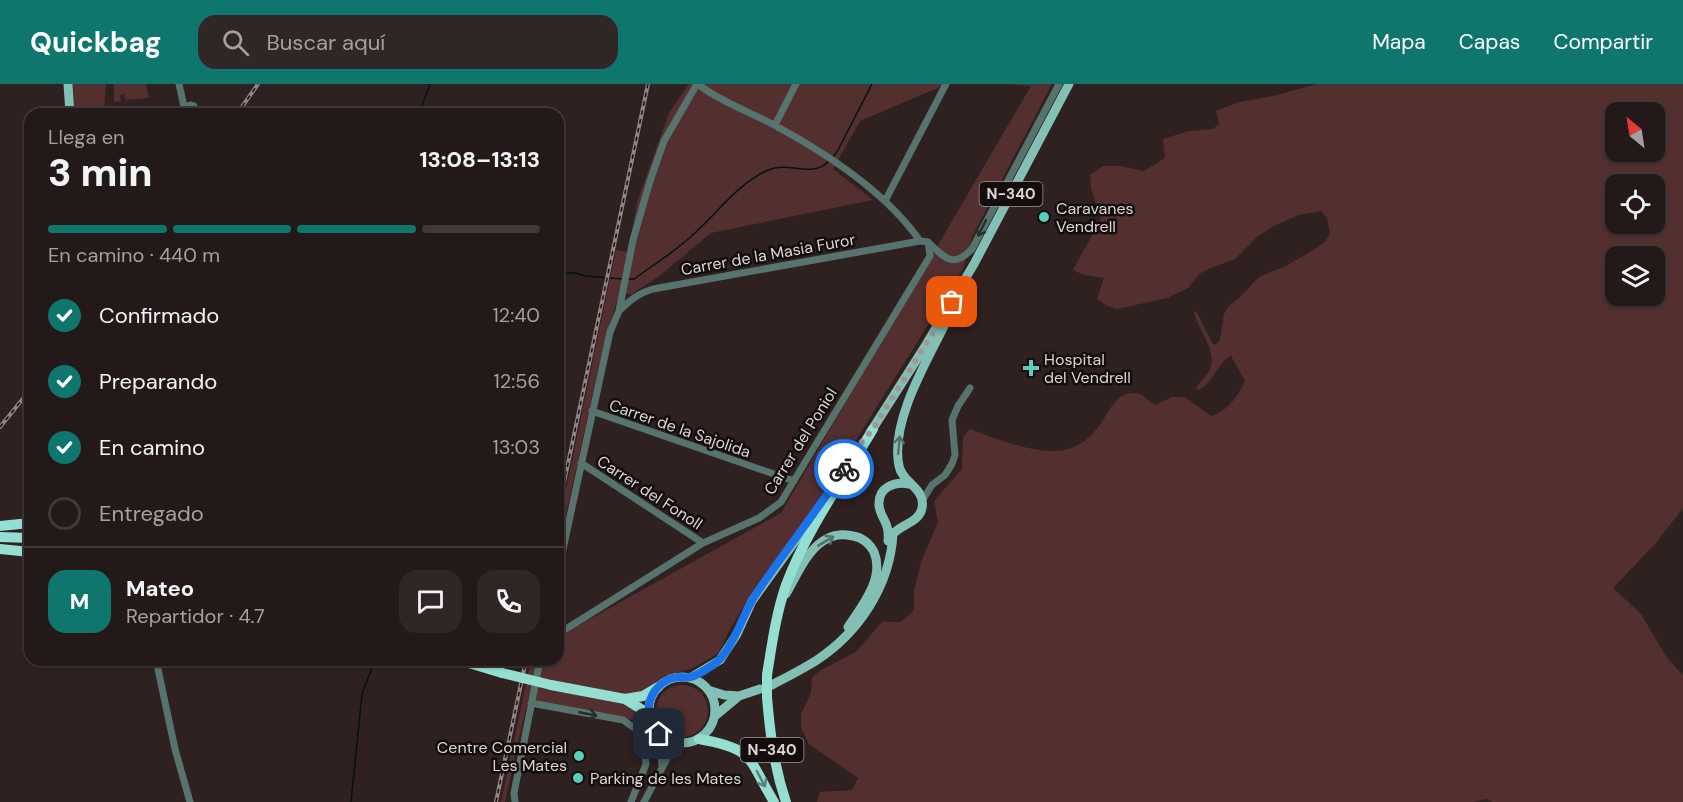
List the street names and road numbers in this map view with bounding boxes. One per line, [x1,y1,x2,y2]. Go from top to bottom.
road number: N-340 [980,182,1042,206]
street label: Carrer de la Masia Furor [679,229,857,280]
street label: Carrer del Poniol [759,384,842,499]
street label: Carrer de la Sajolida [606,394,753,463]
street label: Carrer del Fonoll [593,451,706,534]
road number: N-340 [740,738,804,762]

